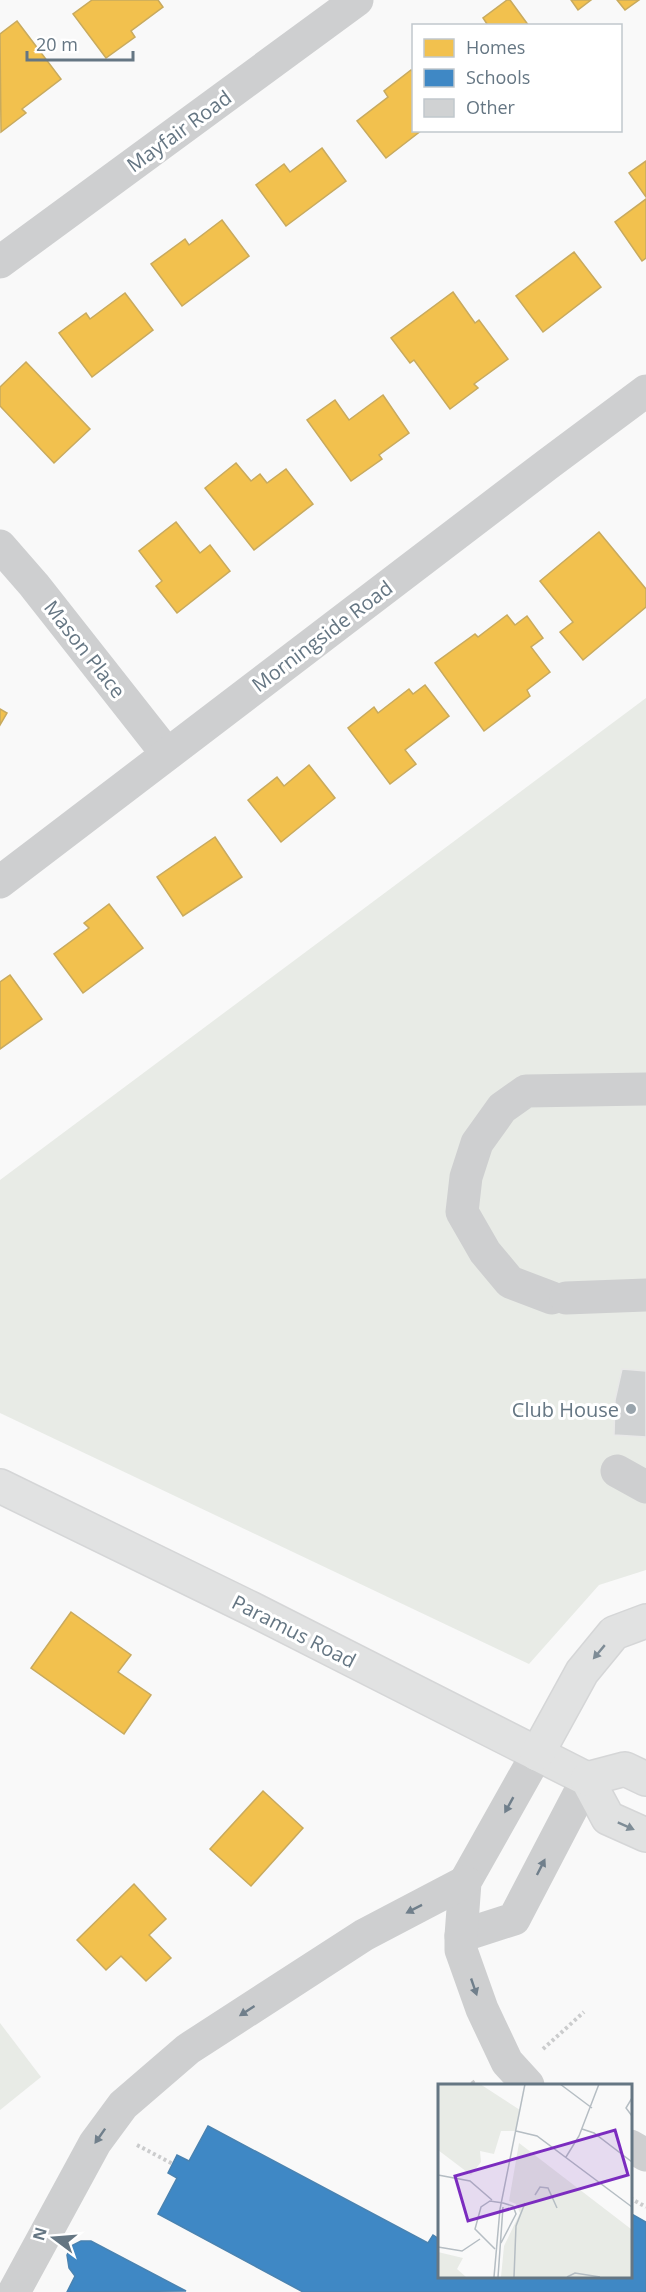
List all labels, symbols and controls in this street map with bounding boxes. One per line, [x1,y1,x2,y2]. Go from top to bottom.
scale bar [27,24,134,62]
legend [412,24,622,132]
text: 20 m [36,32,78,56]
text: Homes [466,35,525,59]
text: Schools [466,65,530,89]
street label: Mayfair Road [121,84,237,178]
text: Other [466,95,516,119]
street label: Morningside Road [246,574,398,698]
street label: Mason Place [38,595,132,703]
place label: Club House [512,1396,619,1423]
marker: Club House [624,1402,638,1416]
street label: Paramus Road [227,1588,361,1674]
one-way arrow [592,1644,605,1660]
one-way arrow [503,1797,514,1813]
one-way arrow [618,1821,635,1830]
one-way arrow [536,1858,546,1875]
one-way arrow [405,1904,422,1914]
one-way arrow [469,1978,479,1996]
one-way arrow [239,2005,256,2016]
inset map [438,2084,631,2277]
one-way arrow [94,2128,106,2144]
north arrow [24,2208,84,2268]
text: N [27,2225,52,2243]

